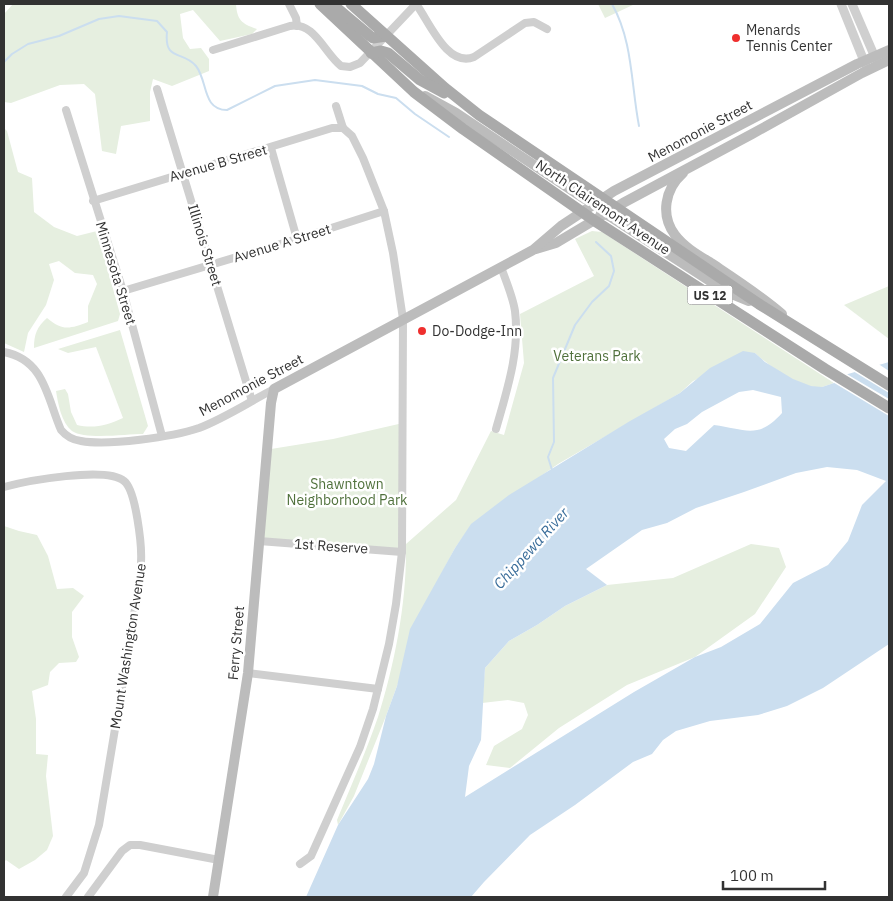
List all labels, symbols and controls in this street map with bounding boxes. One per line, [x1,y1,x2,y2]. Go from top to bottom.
place label: Menards Tennis Center [746,21,832,55]
marker: Menards Tennis Center [730,32,742,44]
street label: Menomonie Street [645,96,755,166]
street label: Avenue B Street [167,140,269,186]
street label: North Clairemont Avenue [532,155,674,259]
street label: Illinois Street [184,202,226,288]
street label: Minnesota Street [92,219,140,327]
street label: Avenue A Street [231,220,333,266]
road number: US 12 [688,286,732,304]
place label: Do-Dodge-Inn [432,322,522,340]
marker: Do-Dodge-Inn [416,325,428,337]
park label: Veterans Park [553,347,641,365]
street label: Menomonie Street [196,350,306,420]
park label: Shawntown Neighborhood Park [287,475,408,509]
water label: Chippewa River [489,503,573,593]
street label: 1st Reserve [293,534,369,558]
street label: Mount Washington Avenue [106,562,150,730]
street label: Ferry Street [224,605,248,681]
scale bar [723,858,826,890]
text: 100 m [730,866,774,885]

